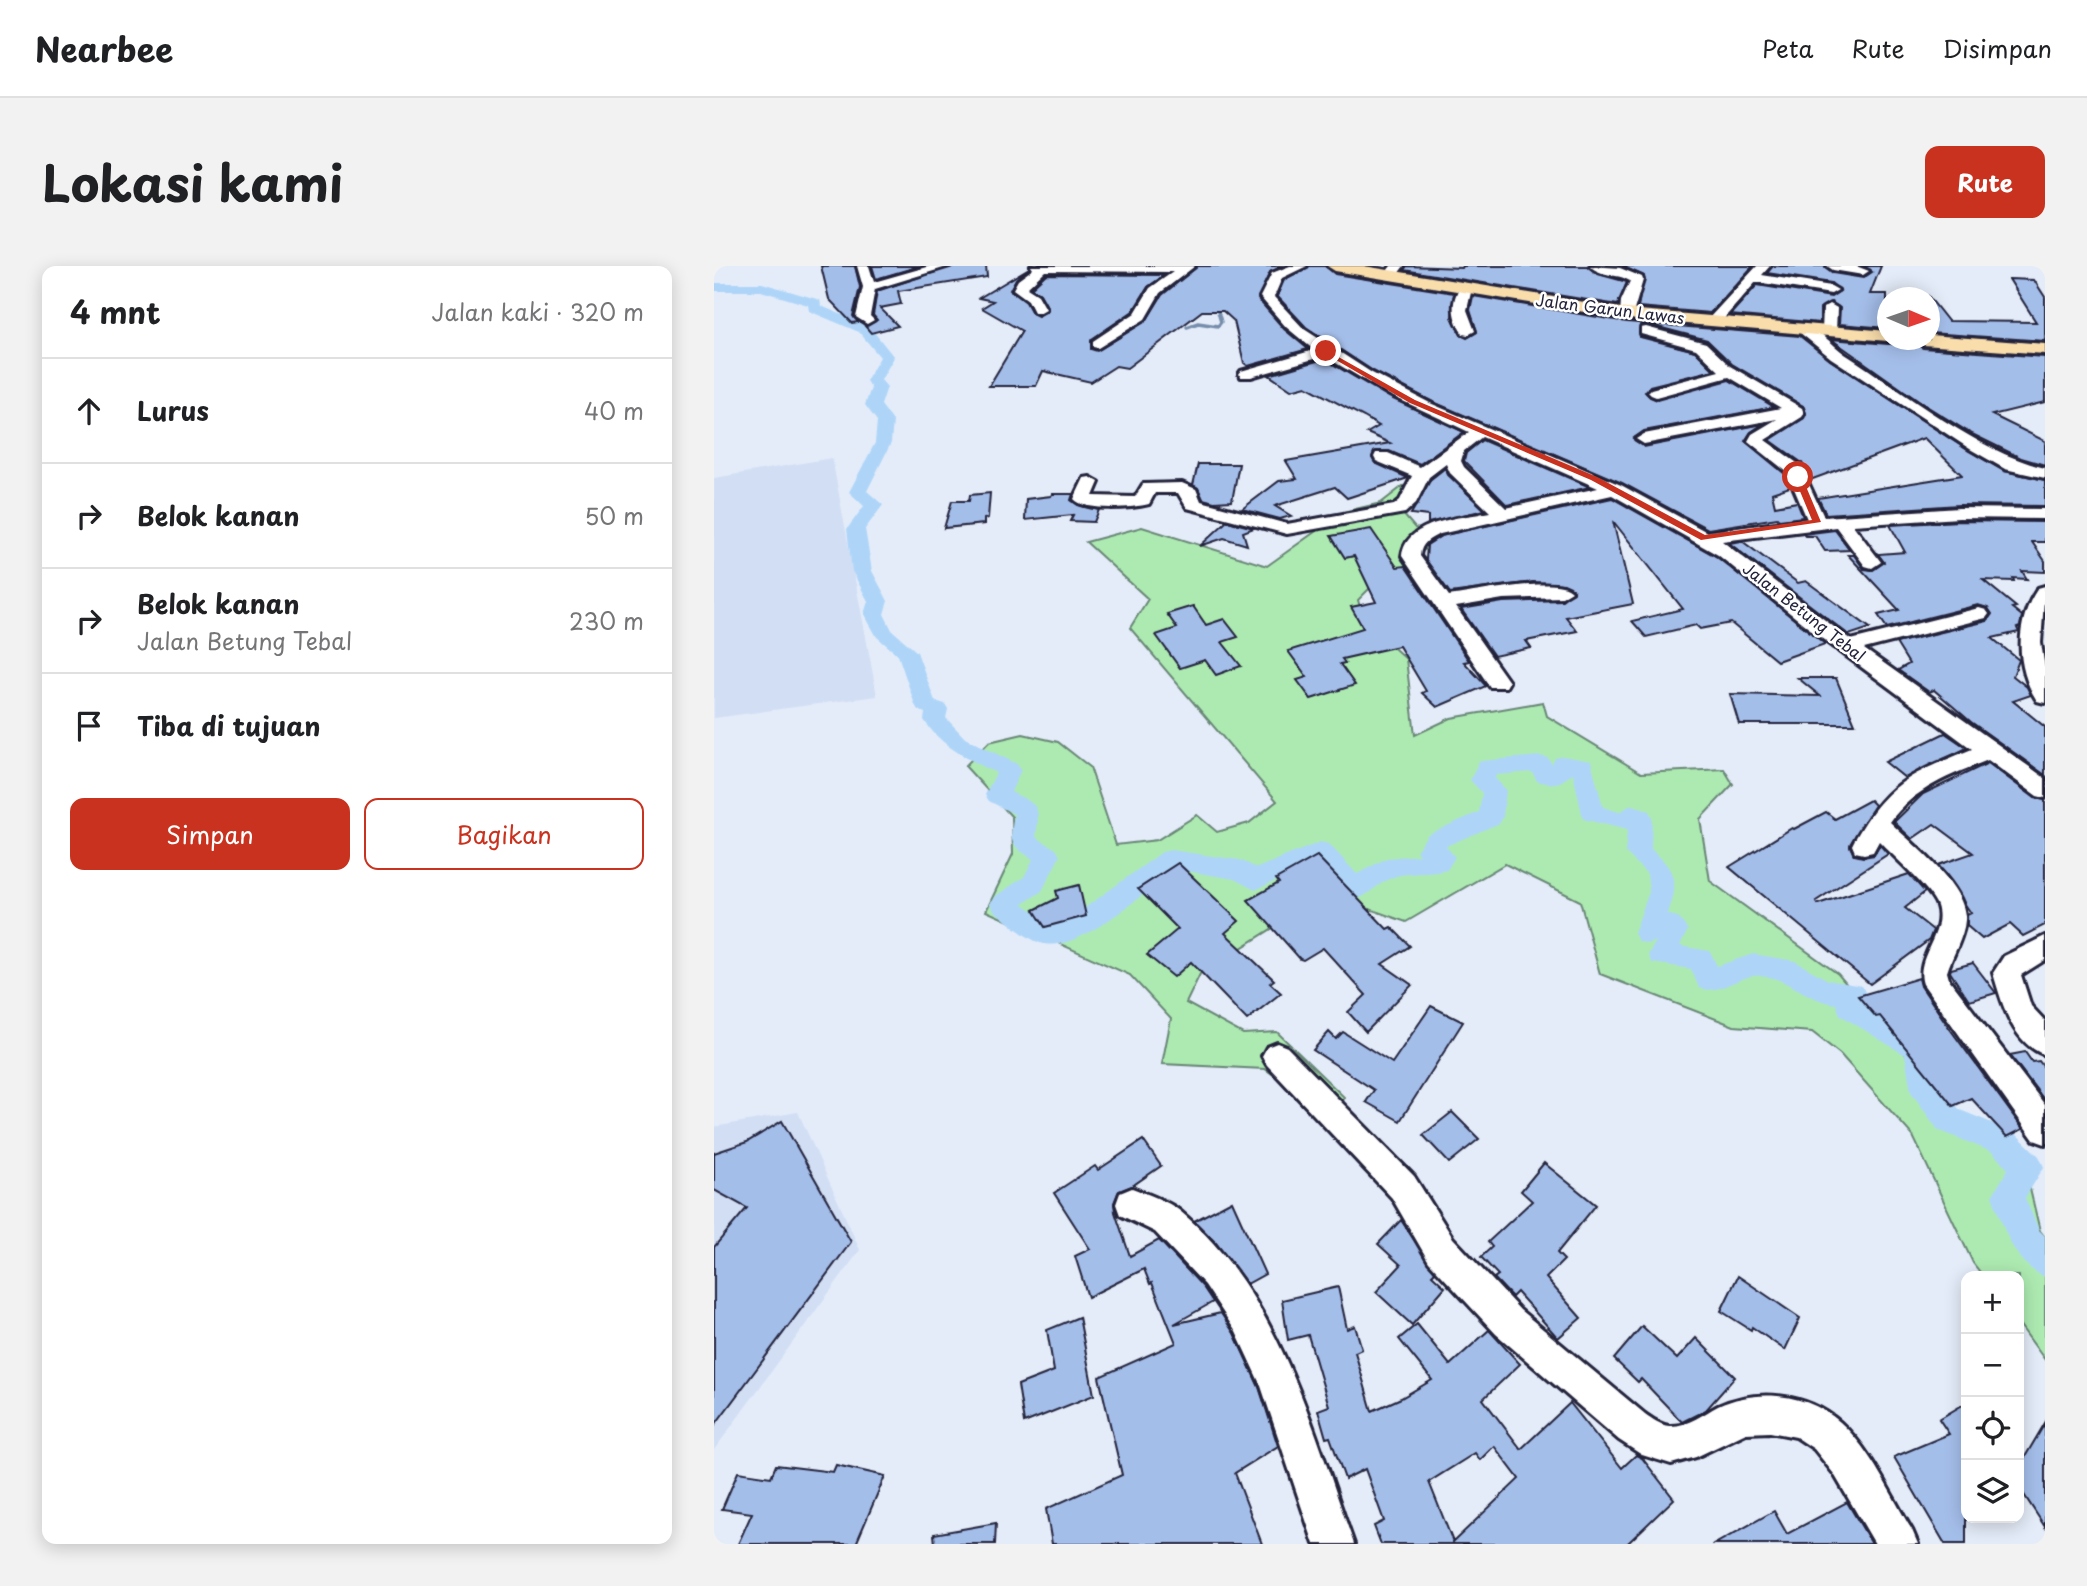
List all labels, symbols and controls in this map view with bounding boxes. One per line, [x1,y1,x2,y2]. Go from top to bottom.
text: Nearbee [35,23,173,73]
text: Peta [1762,30,1814,66]
text: Rute [1852,30,1904,66]
text: Disimpan [1942,30,2052,66]
text: Lokasi kami [42,145,343,219]
button: Rute [1925,146,2045,218]
street label: Jalan Garun Lawas [1534,287,1686,329]
north arrow [1877,287,1940,350]
text: 4 mnt [70,289,161,334]
text: Jalan kaki · 320 m [432,294,644,329]
route end [1310,335,1341,366]
text: Lurus [137,391,209,430]
icon: ahead [70,392,108,430]
text: 40 m [584,393,644,428]
route start [1782,461,1813,492]
text: Belok kanan [137,496,299,535]
icon: right [70,497,108,535]
text: 50 m [584,498,644,533]
street label: Jalan Betung Tebal [1738,556,1871,667]
text: Belok kanan [137,584,299,623]
icon: right [70,602,108,640]
text: 230 m [569,603,644,638]
text: Jalan Betung Tebal [137,623,352,658]
text: Tiba di tujuan [137,706,321,745]
icon: arrive [70,707,108,745]
button: Simpan [70,798,350,870]
button: Bagikan [364,798,644,870]
map controls [1961,1271,2024,1523]
button: + [1961,1271,2024,1334]
button: − [1961,1334,2024,1397]
button: locate [1961,1397,2024,1460]
button: layers [1961,1460,2024,1523]

